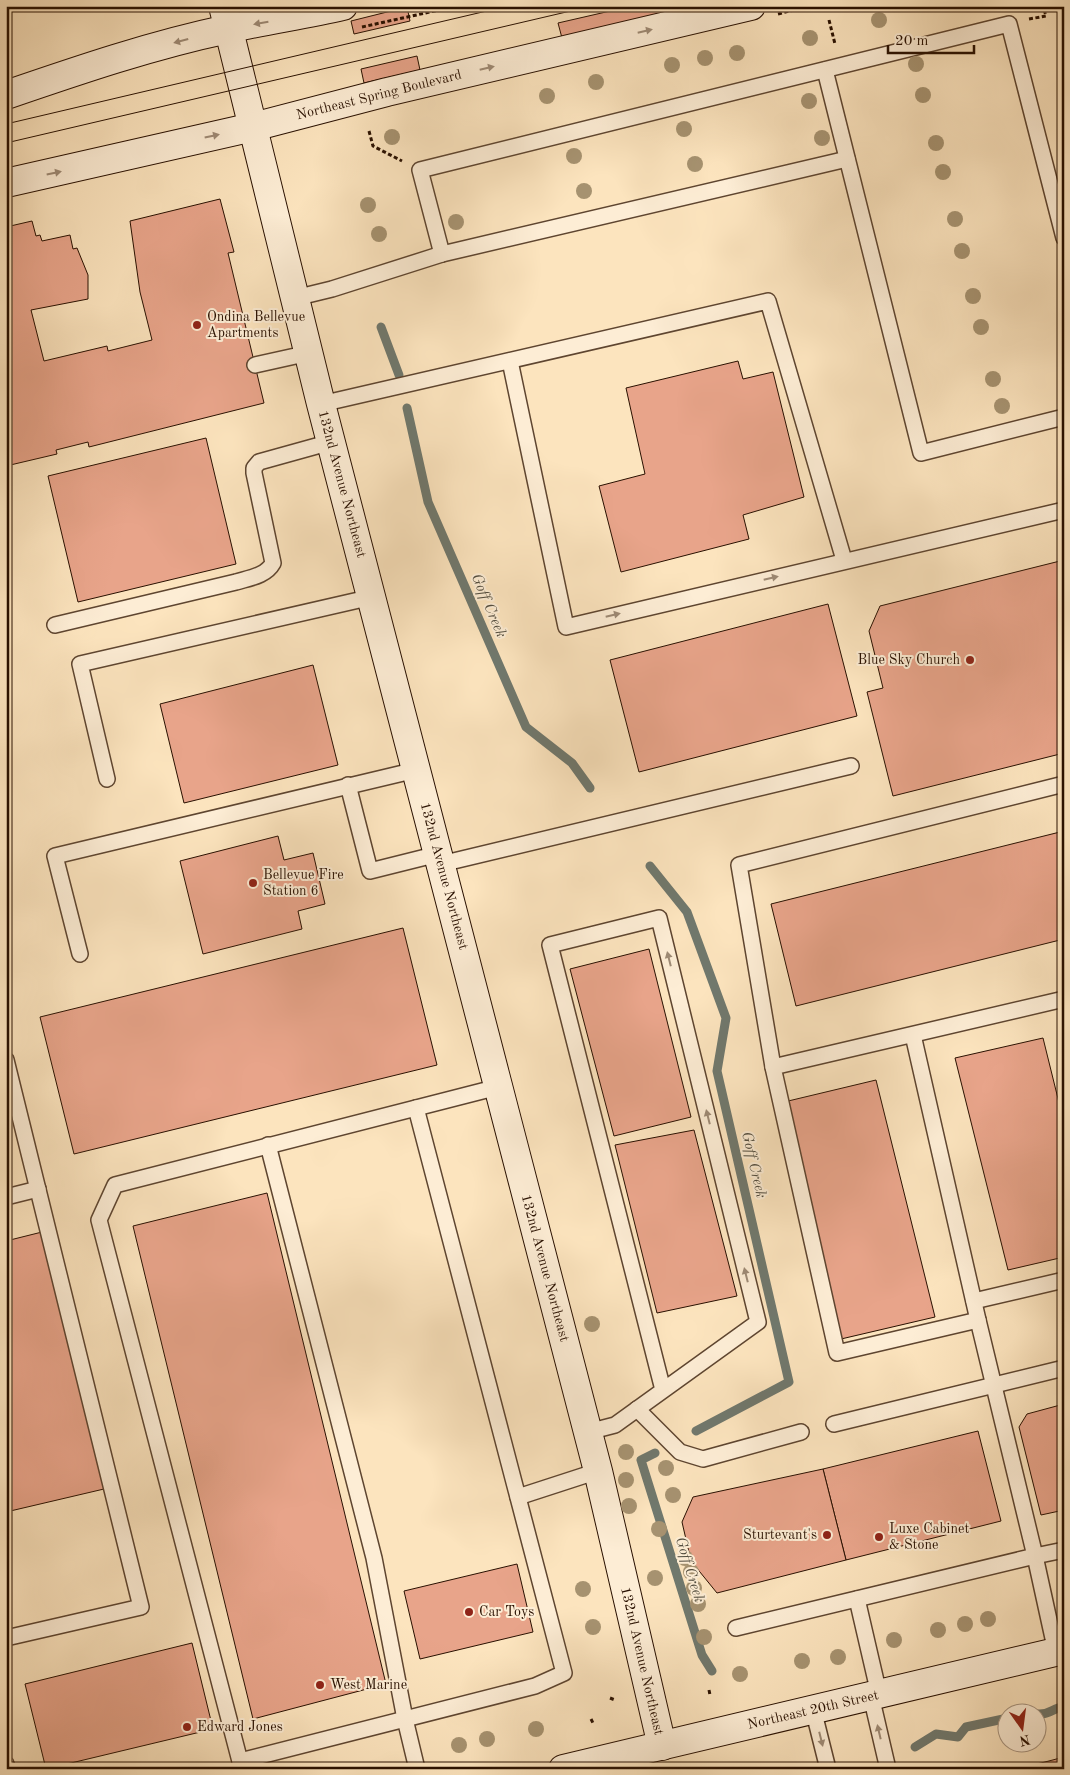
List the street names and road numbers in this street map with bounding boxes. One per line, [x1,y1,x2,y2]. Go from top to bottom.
street label: Northeast Spring Boulevard [295,68,463,122]
street label: 132nd Avenue Northeast [316,409,368,559]
street label: 132nd Avenue Northeast [418,801,470,951]
street label: 132nd Avenue Northeast [519,1193,571,1343]
street label: 132nd Avenue Northeast [618,1585,666,1737]
street label: Northeast 20th Street [746,1688,880,1732]

